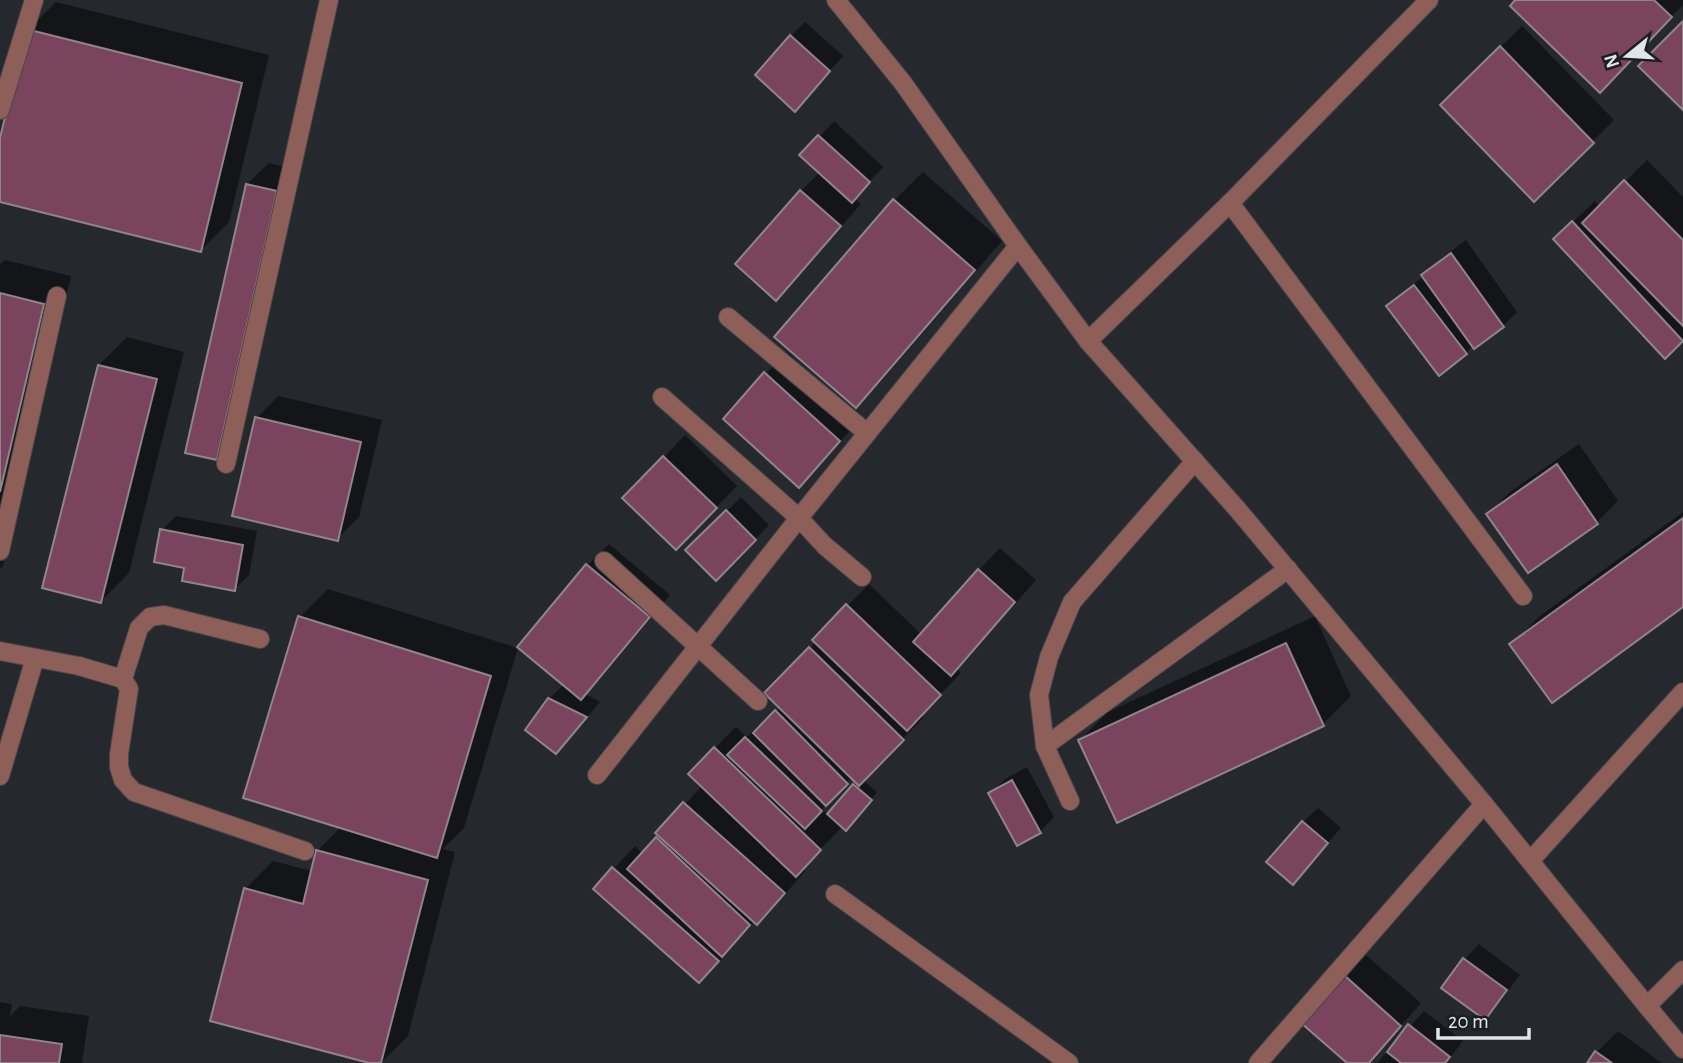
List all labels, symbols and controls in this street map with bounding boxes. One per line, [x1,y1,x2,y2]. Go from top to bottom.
north arrow [1592,21,1662,91]
text: N [1601,52,1623,70]
scale bar [1438,996,1529,1040]
text: 20 m [1448,1011,1489,1032]

